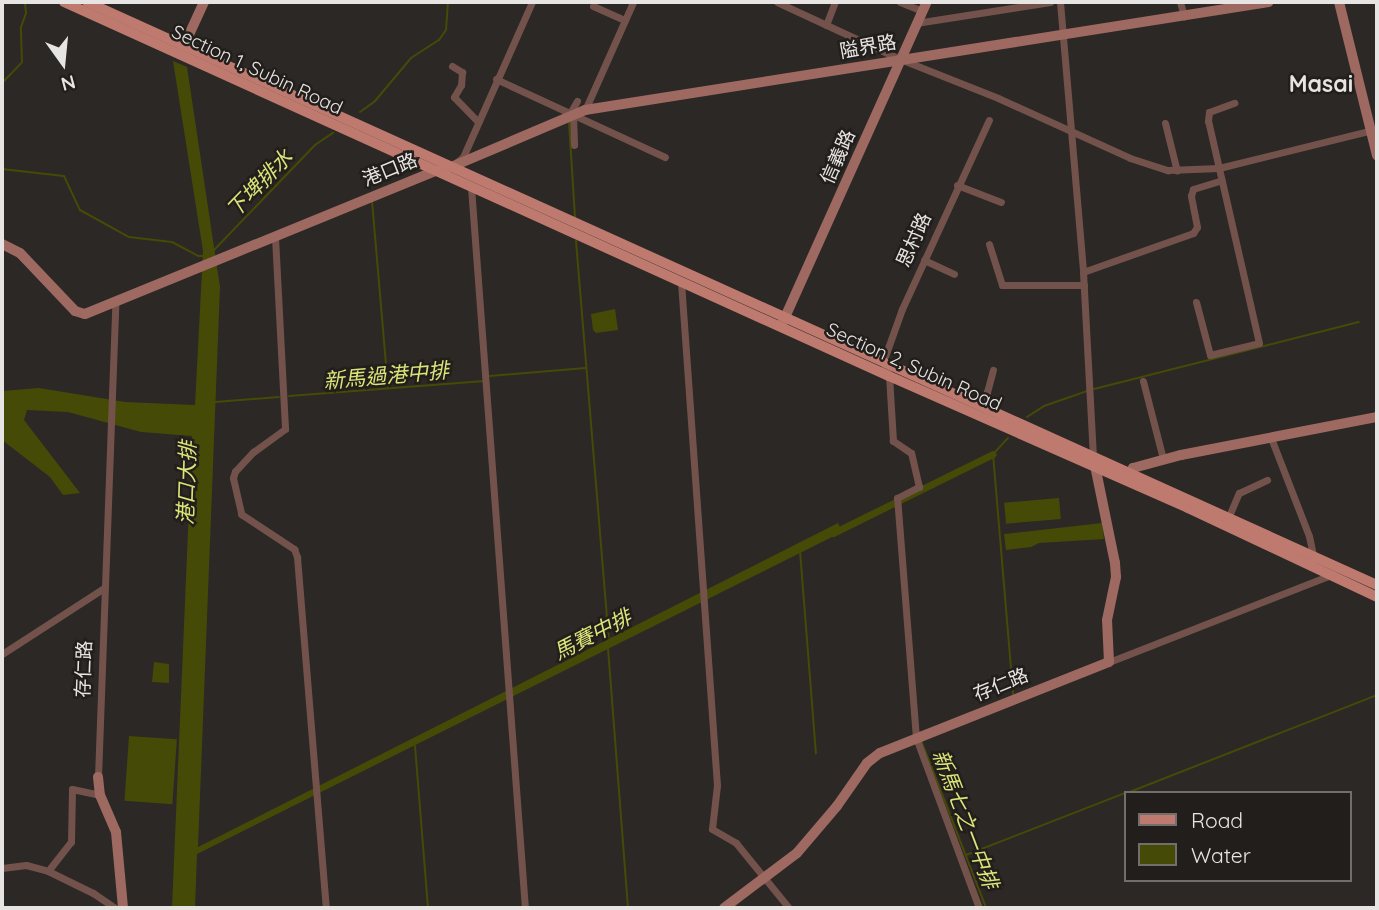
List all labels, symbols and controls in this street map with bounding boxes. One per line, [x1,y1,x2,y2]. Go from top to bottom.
street label: Section 1, Subin Road [168,20,346,120]
north arrow [28,28,98,98]
street label: 隘界路 [838,31,898,63]
text: N [59,70,78,97]
district label: Masai [1289,70,1353,98]
street label: 信義路 [816,126,860,188]
water label: 下埤排水 [221,144,297,222]
street label: 港口路 [359,149,421,191]
street label: 思村路 [892,209,936,271]
street label: Section 2, Subin Road [823,318,1005,416]
water label: 新馬過港中排 [322,357,450,393]
water label: 港口大排 [172,441,200,525]
water label: 馬賽中排 [549,604,635,664]
street label: 存仁路 [72,640,96,698]
street label: 存仁路 [970,664,1032,706]
water label: 新馬七之一中排 [928,746,1004,892]
legend [1124,791,1351,882]
text: Road [1191,807,1243,833]
text: Water [1191,842,1251,868]

